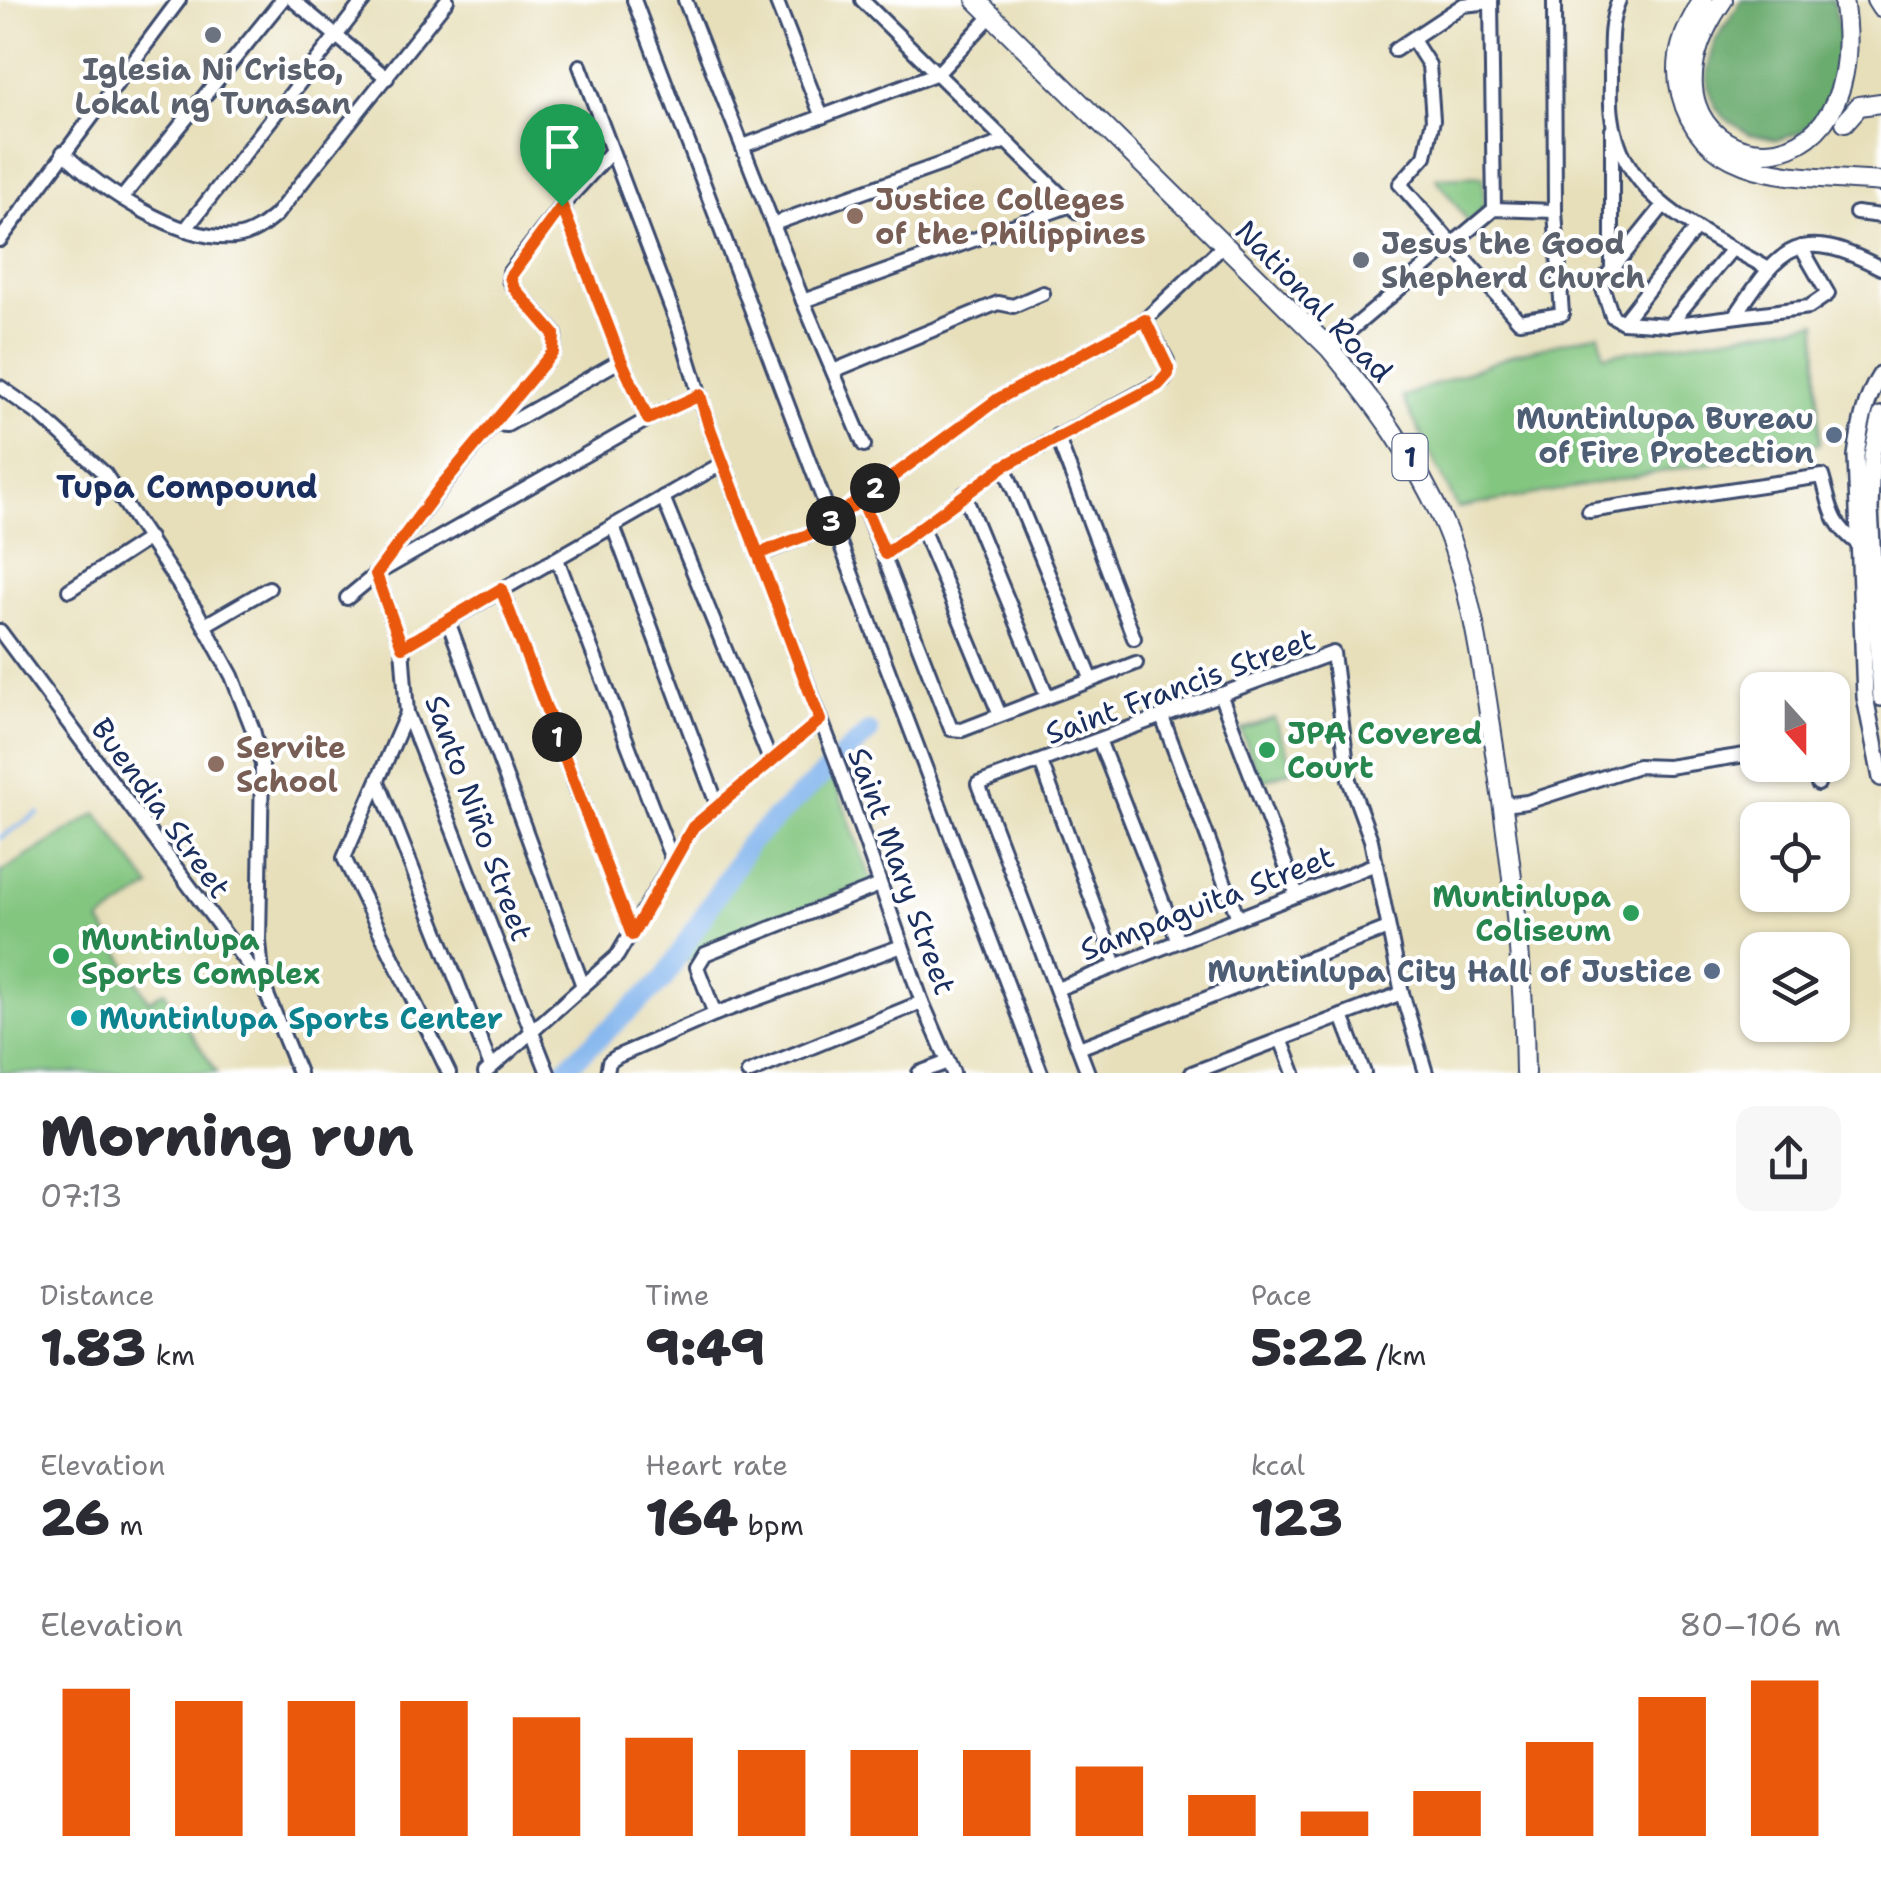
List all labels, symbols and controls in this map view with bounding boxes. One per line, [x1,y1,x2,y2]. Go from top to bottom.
marker: Iglesia Ni Cristo, Lokal ng Tunasan [202,24,224,46]
place label: Iglesia Ni Cristo, Lokal ng Tunasan [75,49,351,124]
pin [520,104,605,207]
icon: arrive [535,119,590,174]
place label: Justice Colleges of the Philippines [875,179,1146,254]
marker: Justice Colleges of the Philippines [844,205,866,227]
street label: National Road [1226,211,1402,391]
place label: Jesus the Good Shepherd Church [1381,223,1645,298]
marker: Jesus the Good Shepherd Church [1350,249,1372,271]
place label: Muntinlupa Bureau of Fire Protection [1516,398,1814,473]
marker: Muntinlupa Bureau of Fire Protection [1823,424,1845,446]
road number: 1 [1392,434,1428,480]
pin: 2 [850,463,900,513]
district label: Tupa Compound [56,465,318,508]
text: 2 [865,469,885,507]
pin: 3 [806,496,856,546]
text: 3 [821,502,841,540]
street label: Saint Francis Street [1039,618,1321,754]
north arrow [1740,672,1850,782]
map controls [1740,672,1850,1042]
street label: Santo Niño Street [415,689,543,947]
street label: Buendia Street [82,710,240,906]
pin: 1 [532,712,582,762]
place label: JPA Covered Court [1287,713,1483,788]
text: 1 [551,718,563,756]
place label: Servite School [236,727,346,802]
marker: JPA Covered Court [1256,739,1278,761]
street label: Saint Mary Street [838,742,966,1000]
marker: Servite School [205,753,227,775]
button: locate [1740,802,1850,912]
street label: Sampaguita Street [1074,836,1340,970]
place label: Muntinlupa Coliseum [1432,876,1612,951]
marker: Muntinlupa Coliseum [1620,902,1642,924]
place label: Muntinlupa Sports Complex [81,919,320,994]
button: layers [1740,932,1850,1042]
marker: Muntinlupa Sports Complex [50,945,72,967]
place label: Muntinlupa City Hall of Justice [1207,951,1692,992]
marker: Muntinlupa City Hall of Justice [1701,960,1723,982]
place label: Muntinlupa Sports Center [99,998,503,1039]
marker: Muntinlupa Sports Center [68,1007,90,1029]
text: Morning run [40,1099,414,1173]
button: share [1736,1106,1841,1211]
text: 07:13 [40,1174,123,1217]
text: Distance [40,1276,155,1314]
text: Time [645,1276,710,1314]
text: Pace [1251,1276,1312,1314]
text: 1.83 [40,1314,146,1381]
text: 9:49 [645,1314,765,1381]
text: 5:22 [1251,1314,1367,1381]
text: km [146,1336,195,1374]
text: /km [1367,1336,1426,1374]
text: Elevation [40,1446,165,1484]
text: Heart rate [645,1446,788,1484]
text: kcal [1251,1446,1305,1484]
text: 26 [40,1484,110,1551]
text: 164 [645,1484,738,1551]
text: 123 [1251,1484,1343,1551]
text: m [110,1506,143,1544]
text: bpm [738,1506,804,1544]
text: Elevation [40,1603,183,1646]
text: 80–106 m [1679,1603,1841,1646]

